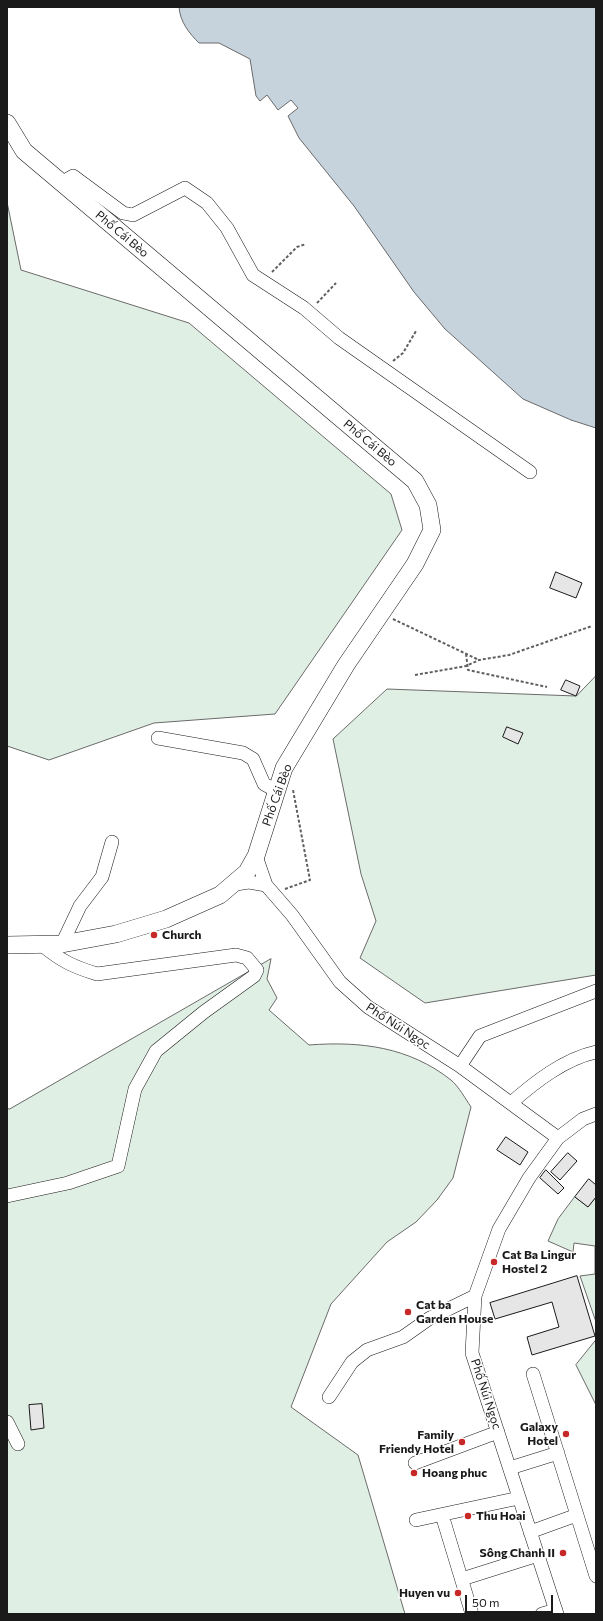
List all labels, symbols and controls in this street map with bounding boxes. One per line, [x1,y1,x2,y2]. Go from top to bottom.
street label: Phố Cái Bèo [92,208,152,260]
street label: Phố Cái Bèo [340,417,400,469]
street label: Phố Cái Bèo [259,762,295,828]
place label: Church [162,928,202,942]
marker: Church [149,930,159,940]
street label: Phố Núi Ngọc [363,1000,433,1052]
place label: Cat Ba Lingur Hostel 2 [502,1248,576,1276]
marker: Cat Ba Lingur Hostel 2 [489,1257,499,1267]
place label: Cat ba Garden House [416,1298,493,1326]
marker: Cat ba Garden House [403,1307,413,1317]
street label: Phố Núi Ngọc [468,1357,504,1431]
place label: Galaxy Hotel [520,1420,558,1448]
place label: Family Friendy Hotel [379,1428,454,1456]
marker: Galaxy Hotel [561,1429,571,1439]
marker: Family Friendy Hotel [457,1437,467,1447]
place label: Hoang phuc [422,1466,487,1480]
marker: Hoang phuc [409,1468,419,1478]
place label: Thu Hoai [476,1509,526,1523]
marker: Thu Hoai [463,1511,473,1521]
place label: Sông Chanh II [480,1546,555,1560]
marker: Sông Chanh II [558,1548,568,1558]
place label: Huyen vu [399,1586,450,1600]
scale bar [467,1587,555,1613]
marker: Huyen vu [453,1588,463,1598]
text: 50 m [472,1595,500,1609]

